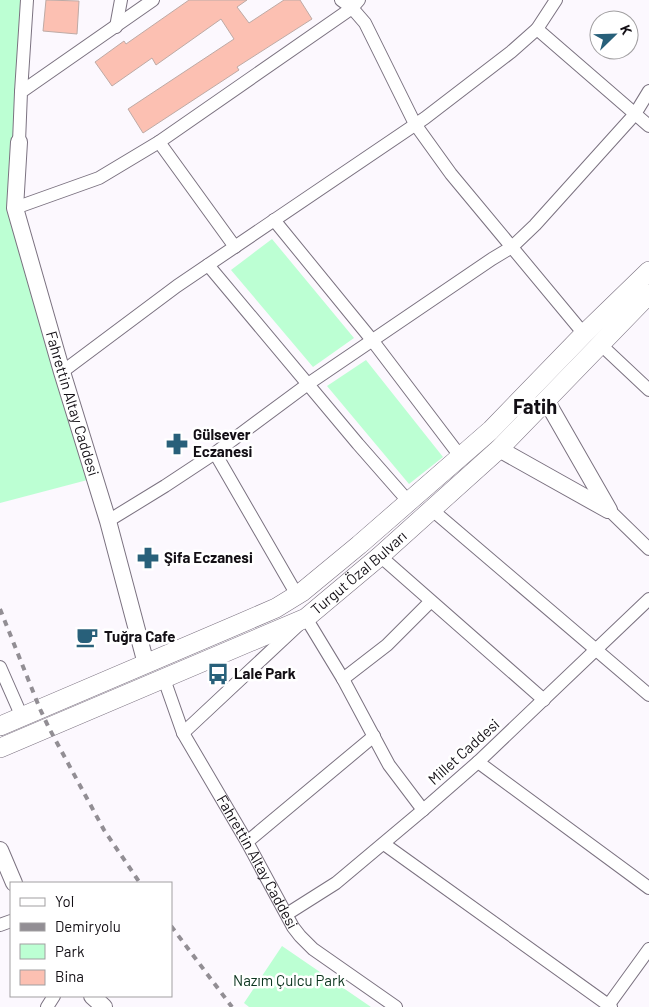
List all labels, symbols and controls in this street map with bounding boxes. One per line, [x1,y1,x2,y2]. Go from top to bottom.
north arrow [589,10,639,60]
text: K [617,22,636,37]
street label: Fahrettin Altay Caddesi [43,329,104,478]
district label: Fatih [513,394,557,418]
place label: Gülsever Eczanesi [193,425,253,460]
pharmacy icon: Gülsever Eczanesi [164,431,190,457]
street label: Turgut Özal Bulvarı [307,527,410,618]
pharmacy icon: Şifa Eczanesi [135,545,161,571]
place label: Şifa Eczanesi [164,548,253,566]
cafe icon: Tuğra Cafe [74,624,100,650]
place label: Tuğra Cafe [104,627,176,645]
bus stop icon: Lale Park [205,661,231,687]
place label: Lale Park [234,664,296,682]
street label: Millet Caddesi [424,715,503,788]
street label: Fahrettin Altay Caddesi [213,791,302,932]
legend [10,882,172,997]
text: Yol [55,892,74,910]
text: Demiryolu [55,917,121,935]
text: Park [55,942,85,960]
text: Bina [55,967,84,985]
park label: Nazım Çulcu Park [233,971,345,989]

